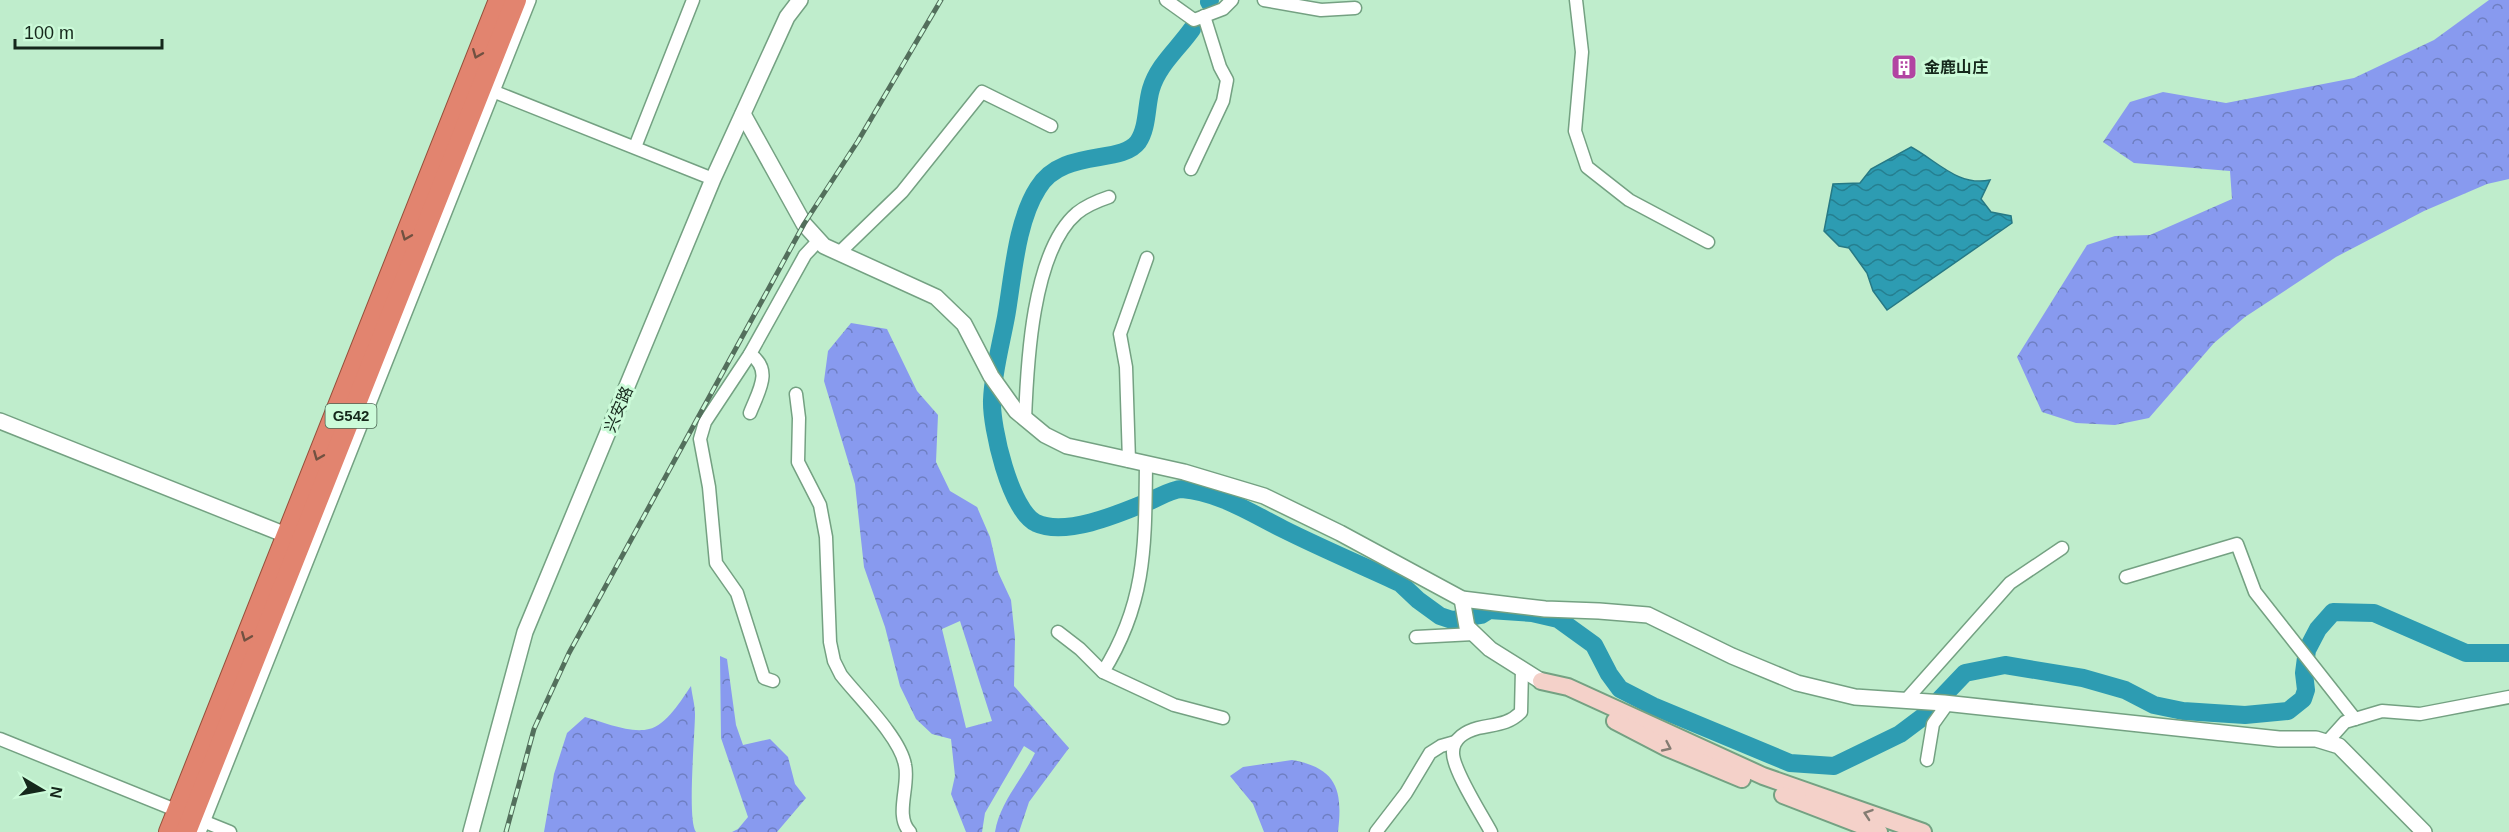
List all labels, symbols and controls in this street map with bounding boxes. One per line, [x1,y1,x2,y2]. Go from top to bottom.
scale bar [15,12,162,50]
text: 100 m [24,23,74,43]
one-way arrow [472,48,484,59]
building icon: 金鹿山庄 [1889,52,1919,82]
place label: 金鹿山庄 [1924,59,1988,76]
one-way arrow [400,230,413,240]
street label: 兴安路 [601,384,636,435]
road number: G542 [326,404,376,428]
one-way arrow [313,450,325,461]
one-way arrow [241,632,254,642]
one-way arrow [1660,740,1671,752]
north arrow [12,760,72,820]
text: N [47,785,66,800]
one-way arrow [1863,808,1874,821]

